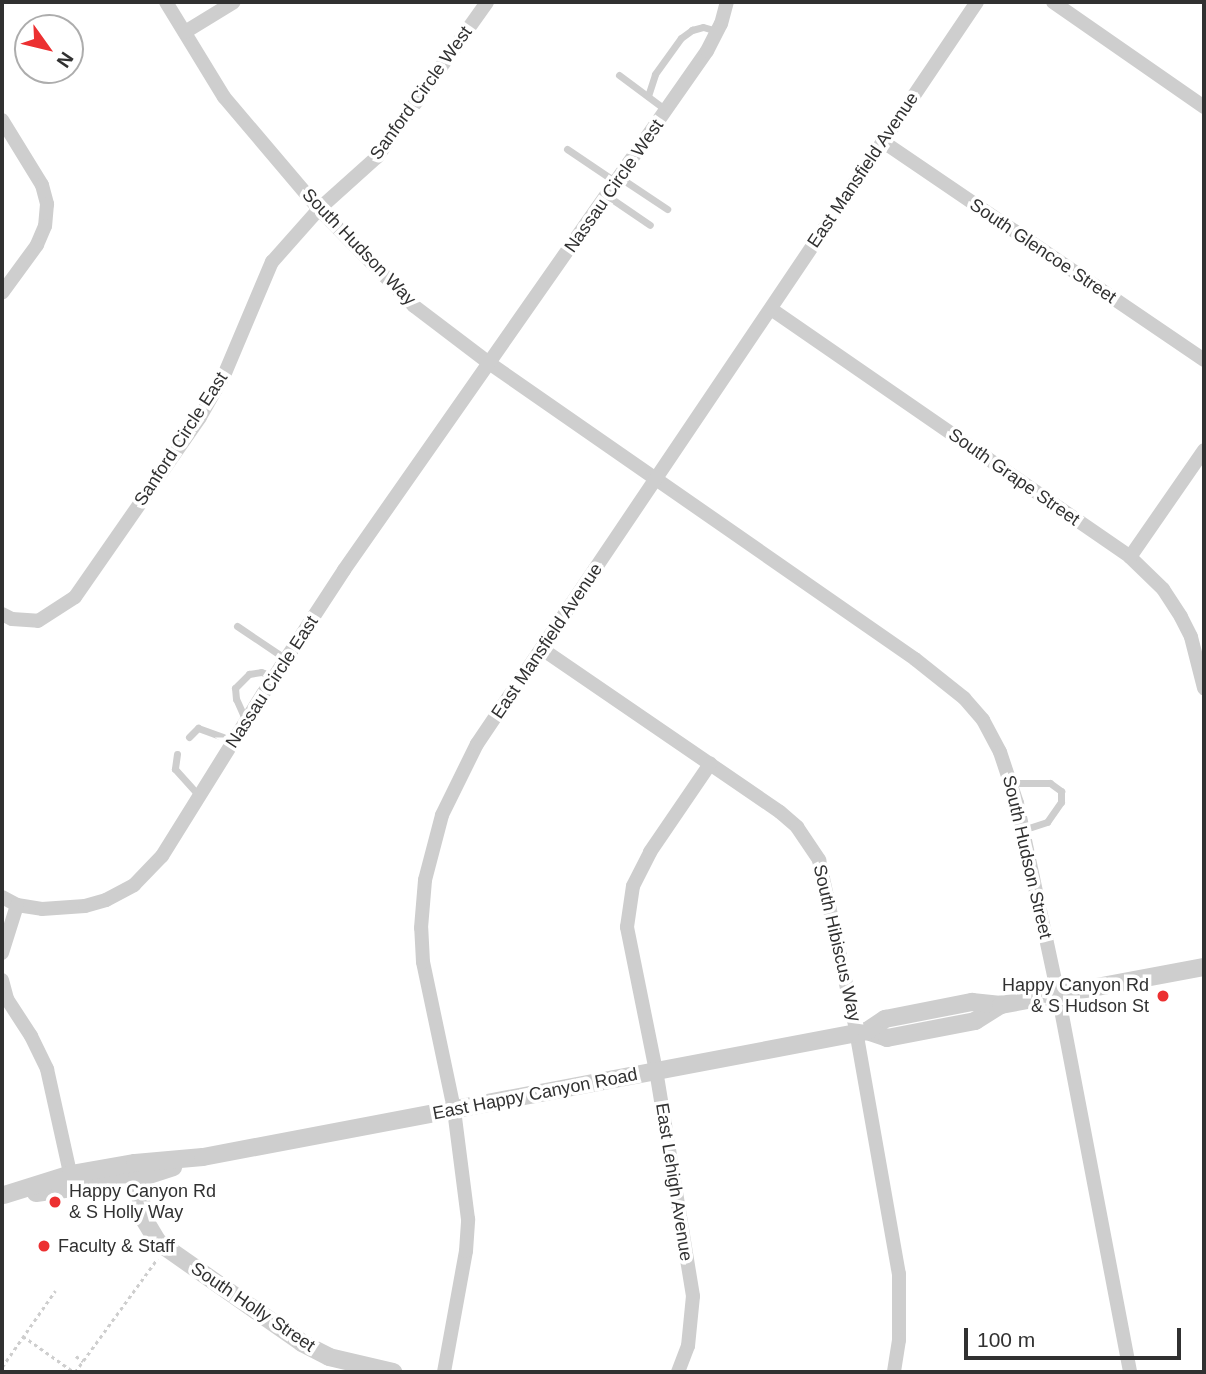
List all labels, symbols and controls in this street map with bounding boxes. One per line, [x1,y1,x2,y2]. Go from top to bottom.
north arrow [14,14,84,84]
street label: Sanford Circle West [365,22,477,164]
text: N [53,48,78,71]
street label: East Mansfield Avenue [803,88,923,252]
street label: Nassau Circle West [560,115,668,257]
street label: South Hudson Way [298,184,420,310]
street label: South Glencoe Street [966,194,1120,308]
street label: Sanford Circle East [130,368,232,510]
street label: South Grape Street [944,424,1084,530]
street label: East Mansfield Avenue [487,559,607,723]
street label: Nassau Circle East [221,612,323,752]
street label: South Hudson Street [998,773,1056,941]
street label: South Hibiscus Way [808,862,866,1024]
place label: Happy Canyon Rd & S Hudson St [1002,975,1149,1018]
marker: Happy Canyon Rd & S Hudson St [1155,988,1171,1004]
street label: East Happy Canyon Road [431,1064,639,1124]
street label: East Lehigh Avenue [651,1101,697,1263]
place label: Happy Canyon Rd & S Holly Way [69,1181,216,1224]
marker: Happy Canyon Rd & S Holly Way [47,1194,63,1210]
place label: Faculty & Staff [58,1235,175,1257]
marker: Faculty & Staff [36,1238,52,1254]
street label: South Holly Street [187,1257,319,1357]
scale bar [968,1314,1185,1358]
text: 100 m [977,1328,1035,1351]

